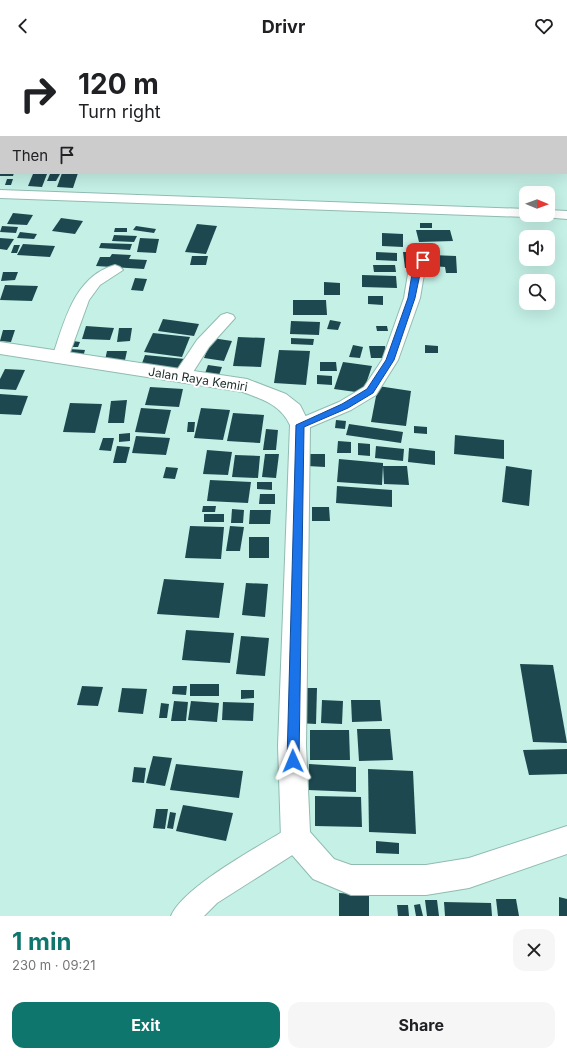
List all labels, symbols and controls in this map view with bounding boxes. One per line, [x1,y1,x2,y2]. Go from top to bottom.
icon: back [12,15,34,37]
icon: heart [533,15,555,37]
text: Drivr [262,16,305,37]
text: 120 m [78,67,159,101]
icon: right [12,68,64,120]
text: Turn right [78,101,161,122]
icon: arrive [56,144,78,166]
text: Then [12,146,48,165]
north arrow [519,186,555,222]
map controls [519,186,555,310]
button: sound [519,230,555,266]
pin [406,243,440,277]
icon: arrive [412,249,434,271]
button: search [519,274,555,310]
street label: Jalan Raya Kemiri [147,364,249,394]
position arrow [272,740,314,782]
text: 1 min [12,927,71,956]
button: close [513,929,555,971]
text: 230 m · 09:21 [12,957,95,973]
button: Exit [12,1002,280,1048]
button: Share [288,1002,555,1048]

